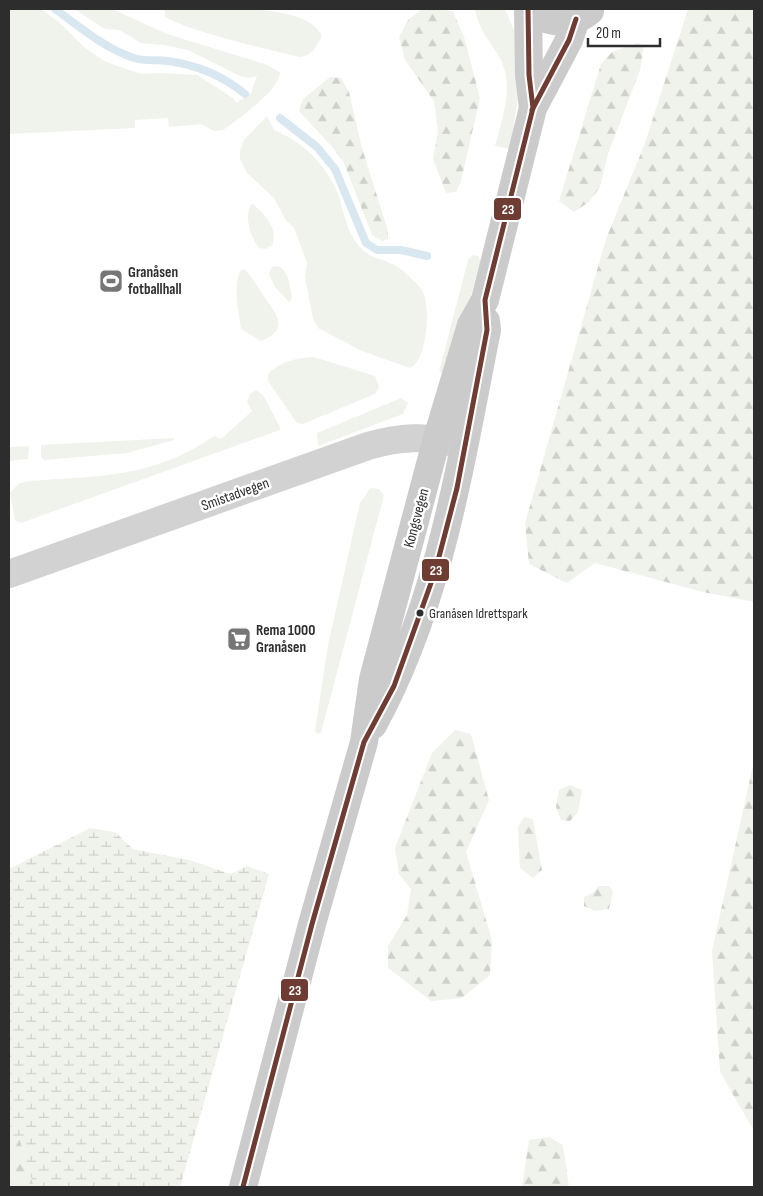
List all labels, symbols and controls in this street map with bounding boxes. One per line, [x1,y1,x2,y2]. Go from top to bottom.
scale bar [588,15,660,47]
text: 20 m [596,24,621,43]
line badge: 23 [493,197,522,221]
text: 23 [502,201,514,218]
place label: Granåsen fotballhall [128,263,182,299]
sports icon: Granåsen fotballhall [98,268,124,294]
street label: Smistadvegen [199,473,272,516]
street label: Kongsvegen [399,486,434,550]
line badge: 23 [421,558,450,582]
text: 23 [430,562,442,579]
place label: Granåsen Idrettspark [429,605,528,622]
marker: Granåsen Idrettspark [415,608,425,618]
place label: Rema 1000 Granåsen [256,621,315,657]
supermarket icon: Rema 1000 Granåsen [226,626,252,652]
line badge: 23 [280,978,309,1002]
text: 23 [289,982,301,999]

